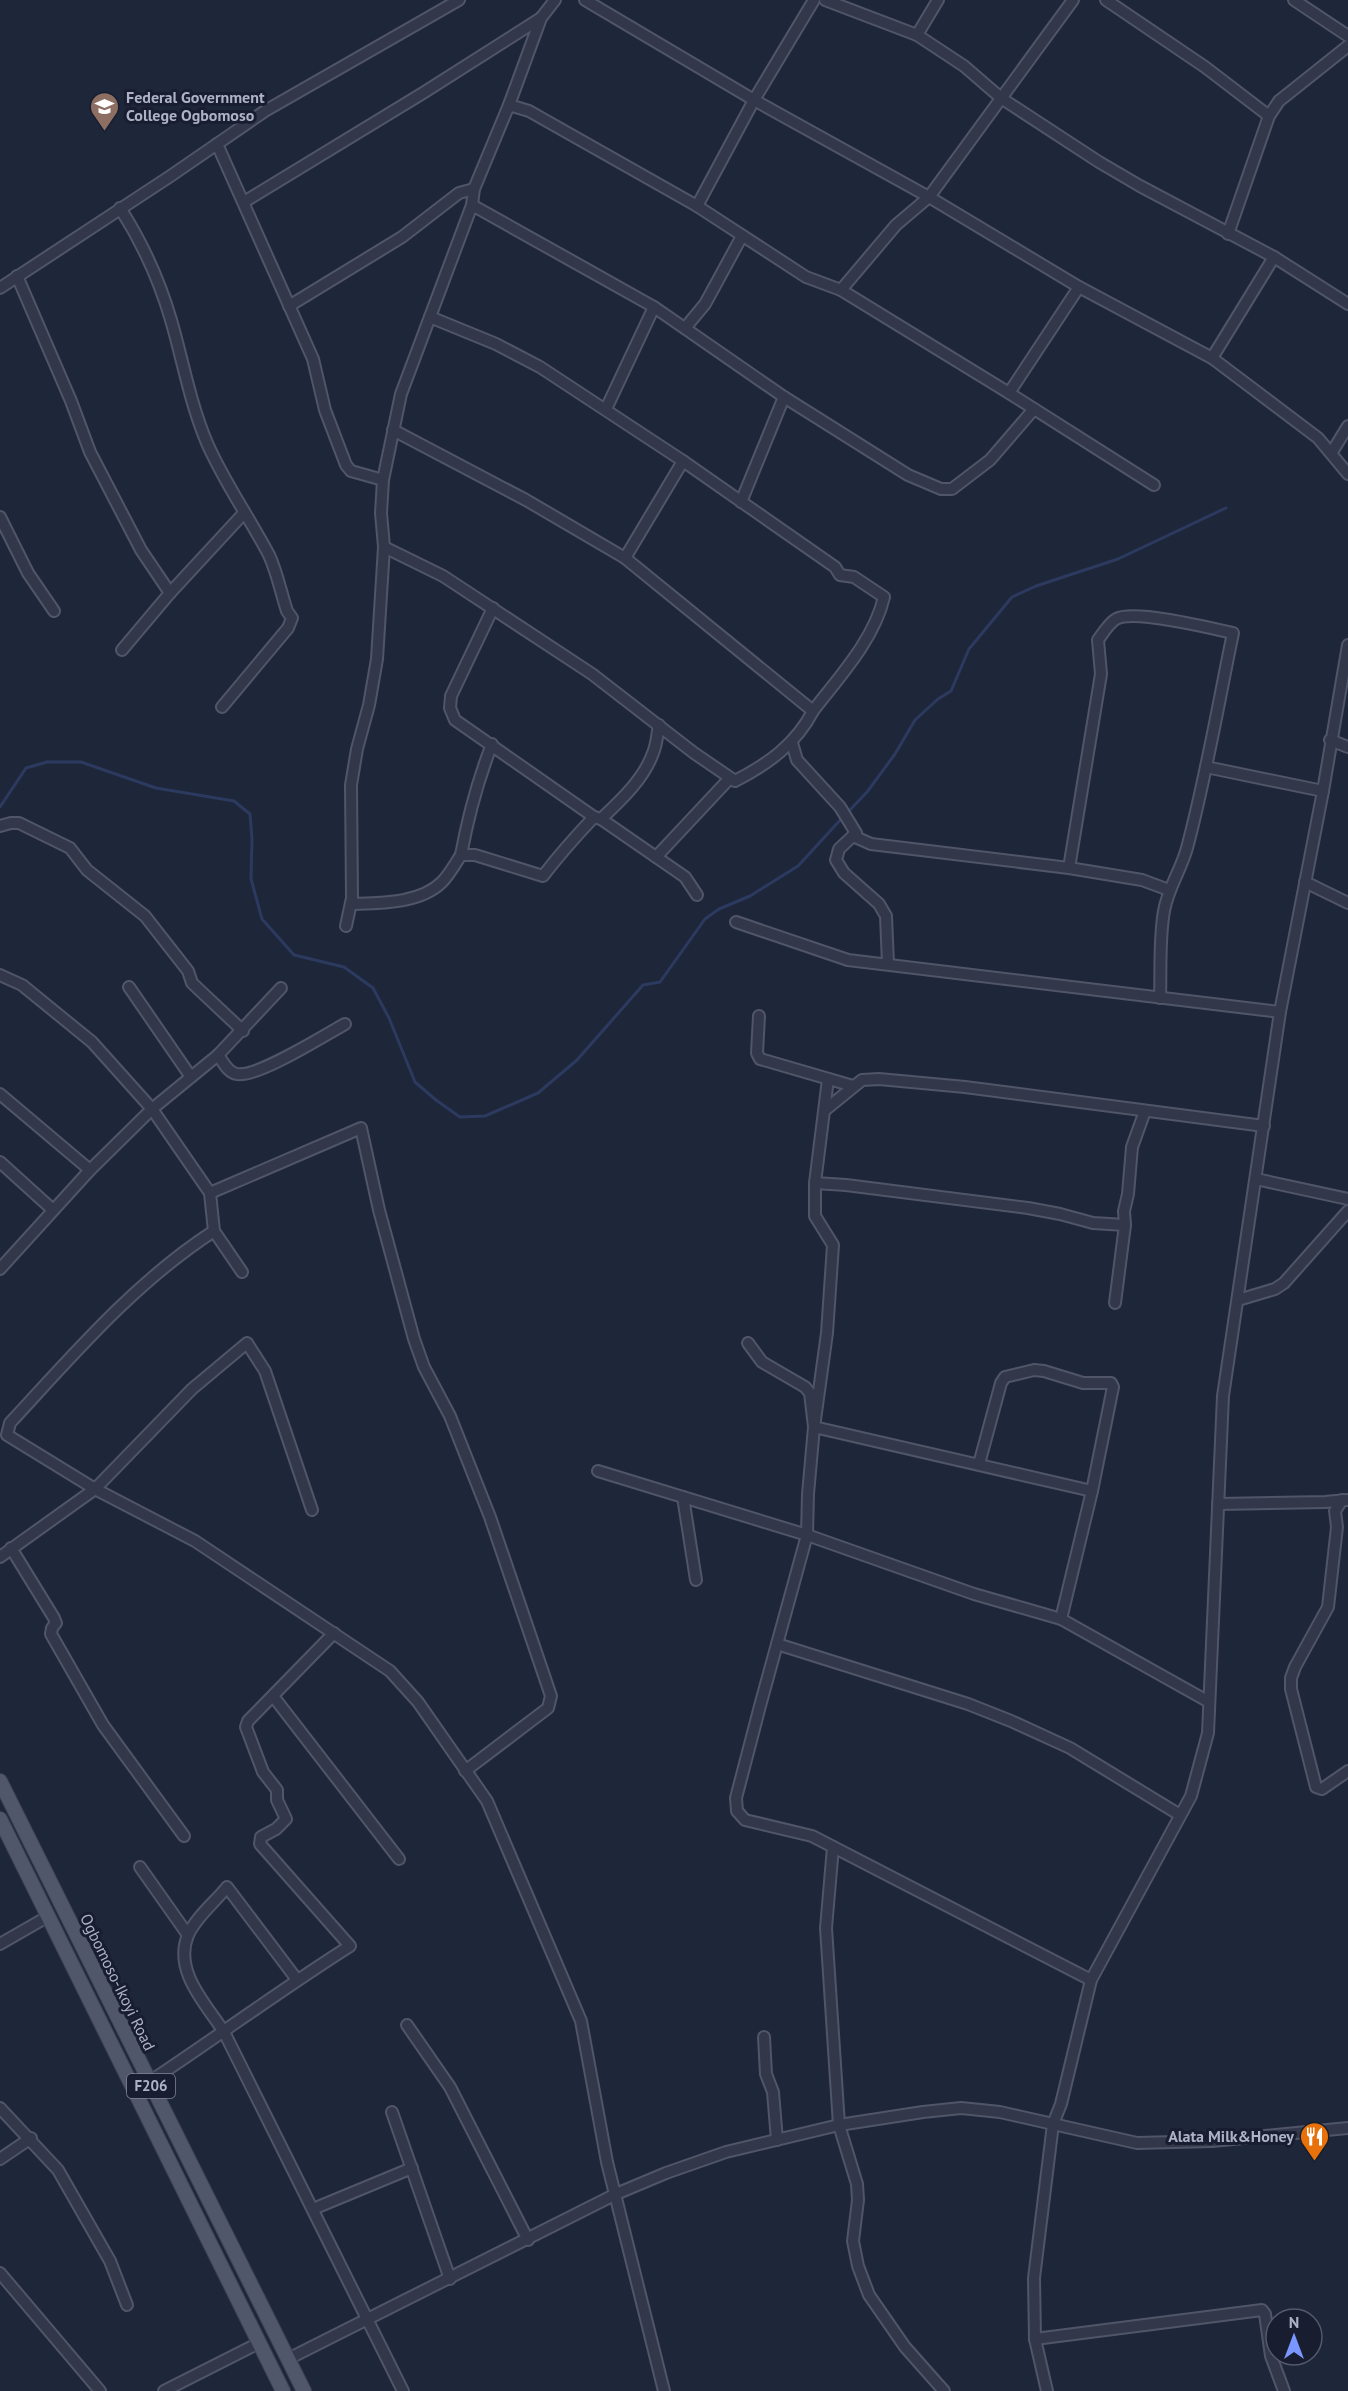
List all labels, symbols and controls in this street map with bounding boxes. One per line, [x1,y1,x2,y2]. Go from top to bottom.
place label: Federal Government College Ogbomoso [126,87,265,125]
school or university icon: Federal Government College Ogbomoso [89,90,121,132]
street label: Ogbomoso-Ikoyi Road [76,1910,160,2054]
road number: F206 [127,2074,175,2098]
restaurant icon: Alata Milk&Honey [1299,2120,1331,2162]
place label: Alata Milk&Honey [1168,2126,1294,2146]
north arrow [1264,2307,1324,2367]
text: N [1289,2312,1299,2332]

